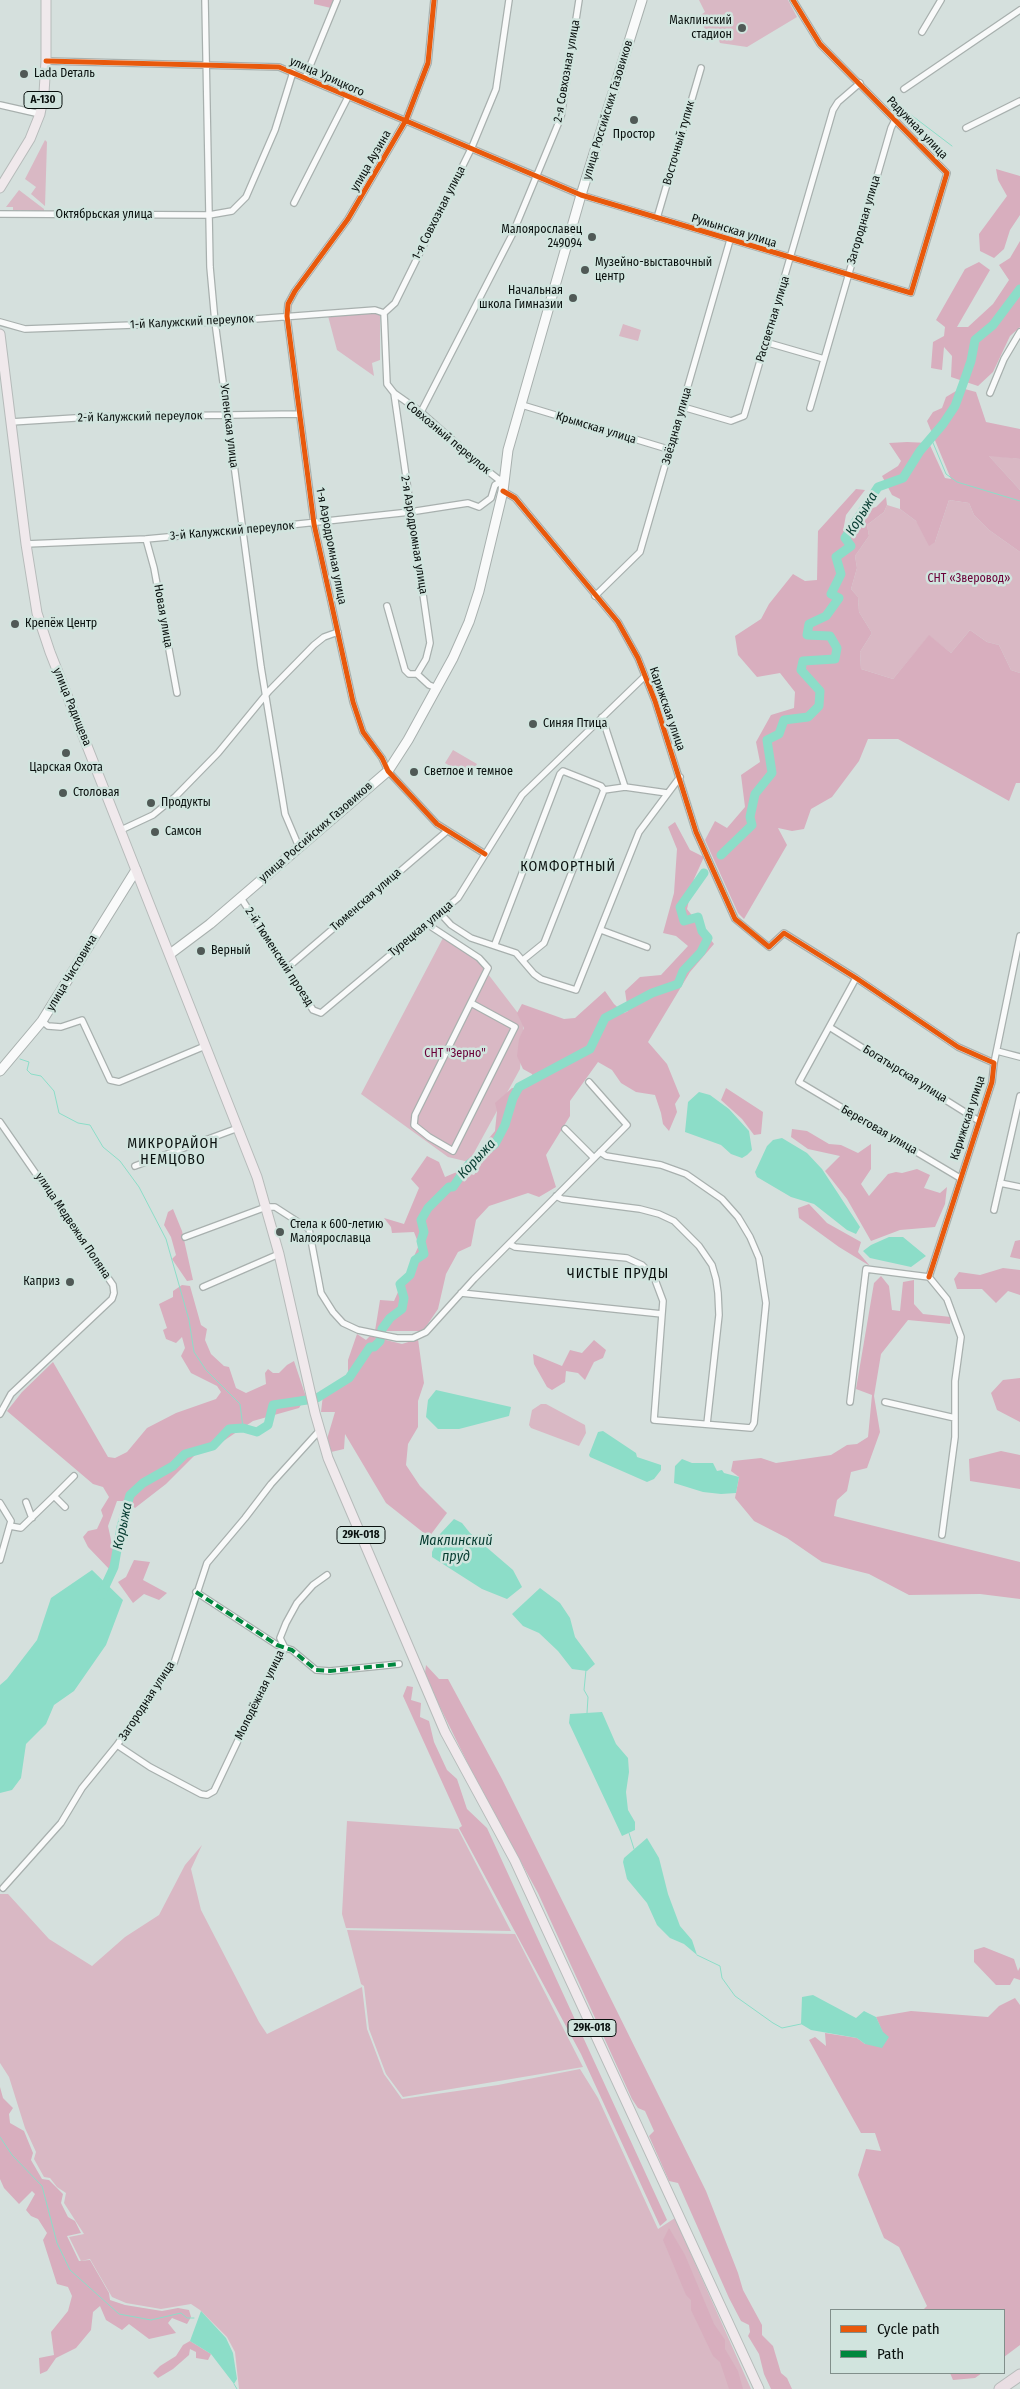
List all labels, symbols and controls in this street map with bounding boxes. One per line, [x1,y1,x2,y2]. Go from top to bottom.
place label: Маклинский стадион [669,14,732,42]
street label: 2-я Совхозная улица [551,19,583,123]
marker: Маклинский стадион [736,22,748,34]
street label: улица Российских Газовиков [580,38,636,182]
street label: улица Урицкого [287,54,367,100]
place label: Lada Dеталь [34,67,95,81]
marker: Lada Dеталь [18,68,30,80]
road number: А-130 [24,92,62,108]
street label: Радужная улица [883,94,951,162]
street label: Восточный тупик [660,99,698,187]
marker: Простор [628,114,640,126]
street label: улица Аузина [348,128,394,194]
place label: Простор [613,128,655,142]
street label: 1-я Совхозная улица [409,164,469,262]
street label: Загородная улица [844,174,884,266]
street label: Октябрьская улица [55,208,153,222]
street label: Румынская улица [690,211,778,251]
place label: Малоярославец 249094 [501,223,582,251]
marker: Малоярославец 249094 [586,231,598,243]
place label: Музейно-выставочный центр [595,256,712,284]
marker: Музейно-выставочный центр [579,264,591,276]
street label: Рассветная улица [753,274,793,364]
place label: Начальная школа Гимназии [479,284,563,312]
marker: Начальная школа Гимназии [567,292,579,304]
street label: 1-й Калужский переулок [130,312,254,332]
street label: Успенская улица [217,383,241,469]
street label: Звёздная улица [659,386,695,466]
street label: Совхозный переулок [403,398,493,478]
street label: 2-й Калужский переулок [78,409,202,425]
street label: Крымская улица [554,409,638,447]
street label: 2-я Аэродромная улица [398,475,430,595]
street label: 1-я Аэродромная улица [313,486,349,606]
water label: Корыжа [842,489,882,539]
street label: 3-й Калужский переулок [169,518,295,544]
park label: СНТ «Зверовод» [928,572,1010,586]
street label: Новая улица [150,583,176,649]
place label: Крепёж Центр [25,617,97,631]
marker: Крепёж Центр [9,618,21,630]
street label: Карижская улица [646,665,688,753]
street label: улица Радищева [50,666,94,748]
place label: Синяя Птица [543,717,607,731]
marker: Синяя Птица [527,718,539,730]
marker: Царская Охота [60,747,72,759]
place label: Царская Охота [29,761,103,775]
place label: Светлое и темное [424,765,513,779]
marker: Светлое и темное [408,766,420,778]
street label: улица Российских Газовиков [256,779,376,885]
place label: Столовая [73,786,119,800]
marker: Столовая [57,787,69,799]
place label: Продукты [161,796,211,810]
marker: Продукты [145,797,157,809]
place label: Самсон [165,825,202,839]
marker: Самсон [149,826,161,838]
district label: КОМФОРТНЫЙ [519,859,617,875]
street label: Тюменская улица [328,865,404,935]
street label: Турецкая улица [386,898,456,960]
street label: 2-й Тюменский проезд [242,905,316,1009]
street label: улица Чистовича [44,932,100,1014]
place label: Верный [211,944,251,958]
marker: Верный [195,945,207,957]
street label: Богатырская улица [860,1042,950,1106]
park label: СНТ "Зерно" [424,1047,486,1061]
street label: Карижская улица [948,1074,988,1162]
street label: Береговая улица [838,1102,920,1158]
district label: МИКРОРАЙОН НЕМЦОВО [126,1136,220,1168]
water label: Корыжа [455,1136,499,1182]
street label: улица Медвежья Поляна [32,1170,114,1282]
place label: Стела к 600-летию Малоярославца [290,1218,383,1246]
marker: Стела к 600-летию Малоярославца [274,1226,286,1238]
district label: ЧИСТЫЕ ПРУДЫ [565,1266,671,1282]
place label: Каприз [23,1275,60,1289]
marker: Каприз [64,1276,76,1288]
water label: Корыжа [110,1501,136,1551]
road number: 29К-018 [337,1526,385,1544]
water label: Маклинский пруд [419,1533,493,1565]
street label: Молодёжная улица [232,1648,288,1742]
street label: Загородная улица [116,1659,178,1743]
road number: 29К-018 [568,2020,616,2036]
legend [830,2309,1005,2374]
text: Cycle path [877,2320,940,2338]
text: Path [877,2345,904,2363]

